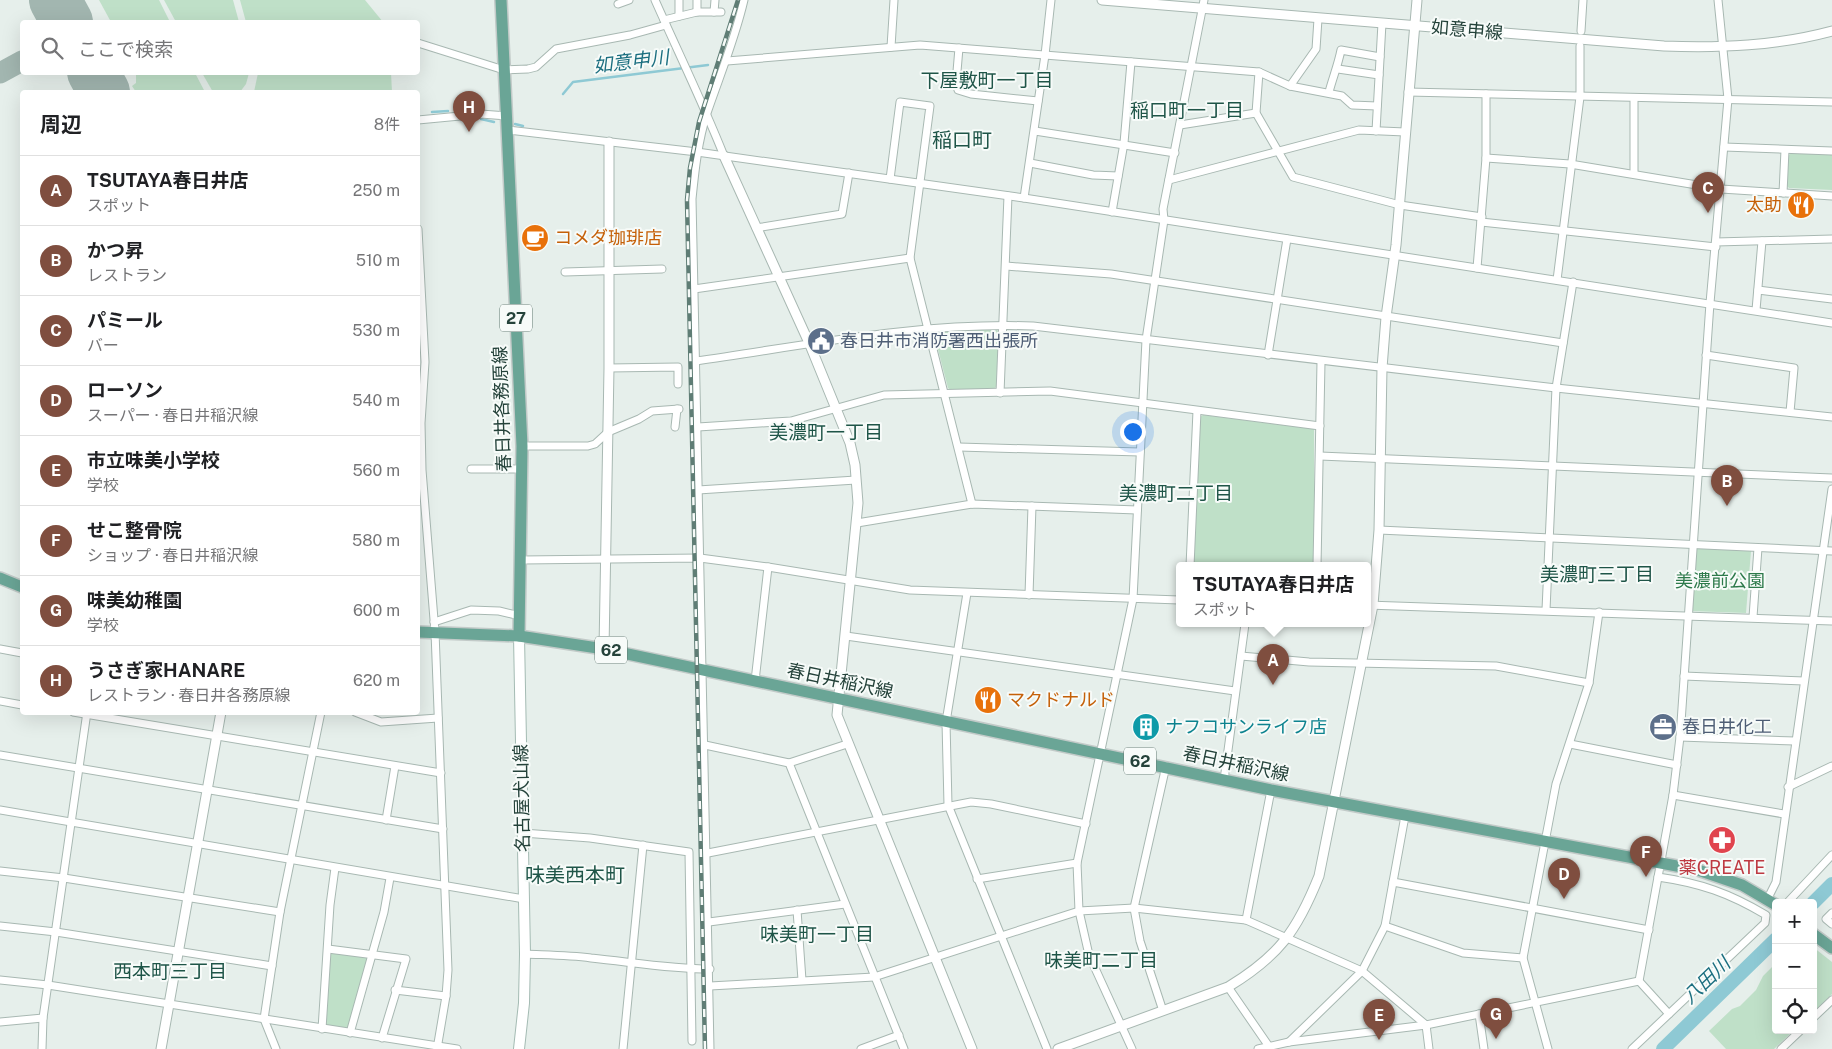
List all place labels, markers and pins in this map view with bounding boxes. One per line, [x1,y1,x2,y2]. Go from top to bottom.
pin: H [453,91,485,132]
pin: C [1692,172,1724,213]
restaurant icon: 太助 [1786,190,1816,220]
place label: 太助 [1746,194,1782,215]
cafe icon: コメダ珈琲店 [520,223,550,253]
place label: コメダ珈琲店 [554,227,662,248]
public building icon: 春日井市消防署西出張所 [806,326,836,356]
place label: 春日井市消防署西出張所 [840,330,1038,351]
pin: B [1711,465,1743,506]
pin: A [1257,644,1289,685]
restaurant icon: マクドナルド [973,685,1003,715]
place label: マクドナルド [1007,689,1115,710]
building icon: ナフコサンライフ店 [1131,712,1161,742]
office icon: 春日井化工 [1648,712,1678,742]
place label: ナフコサンライフ店 [1165,716,1327,737]
place label: 春日井化工 [1682,716,1772,737]
pharmacy icon: 薬CREATE [1707,825,1737,855]
pin: F [1630,836,1662,877]
place label: 薬CREATE [1679,857,1765,878]
pin: D [1548,858,1580,899]
pin: G [1480,998,1512,1039]
pin: E [1363,999,1395,1040]

